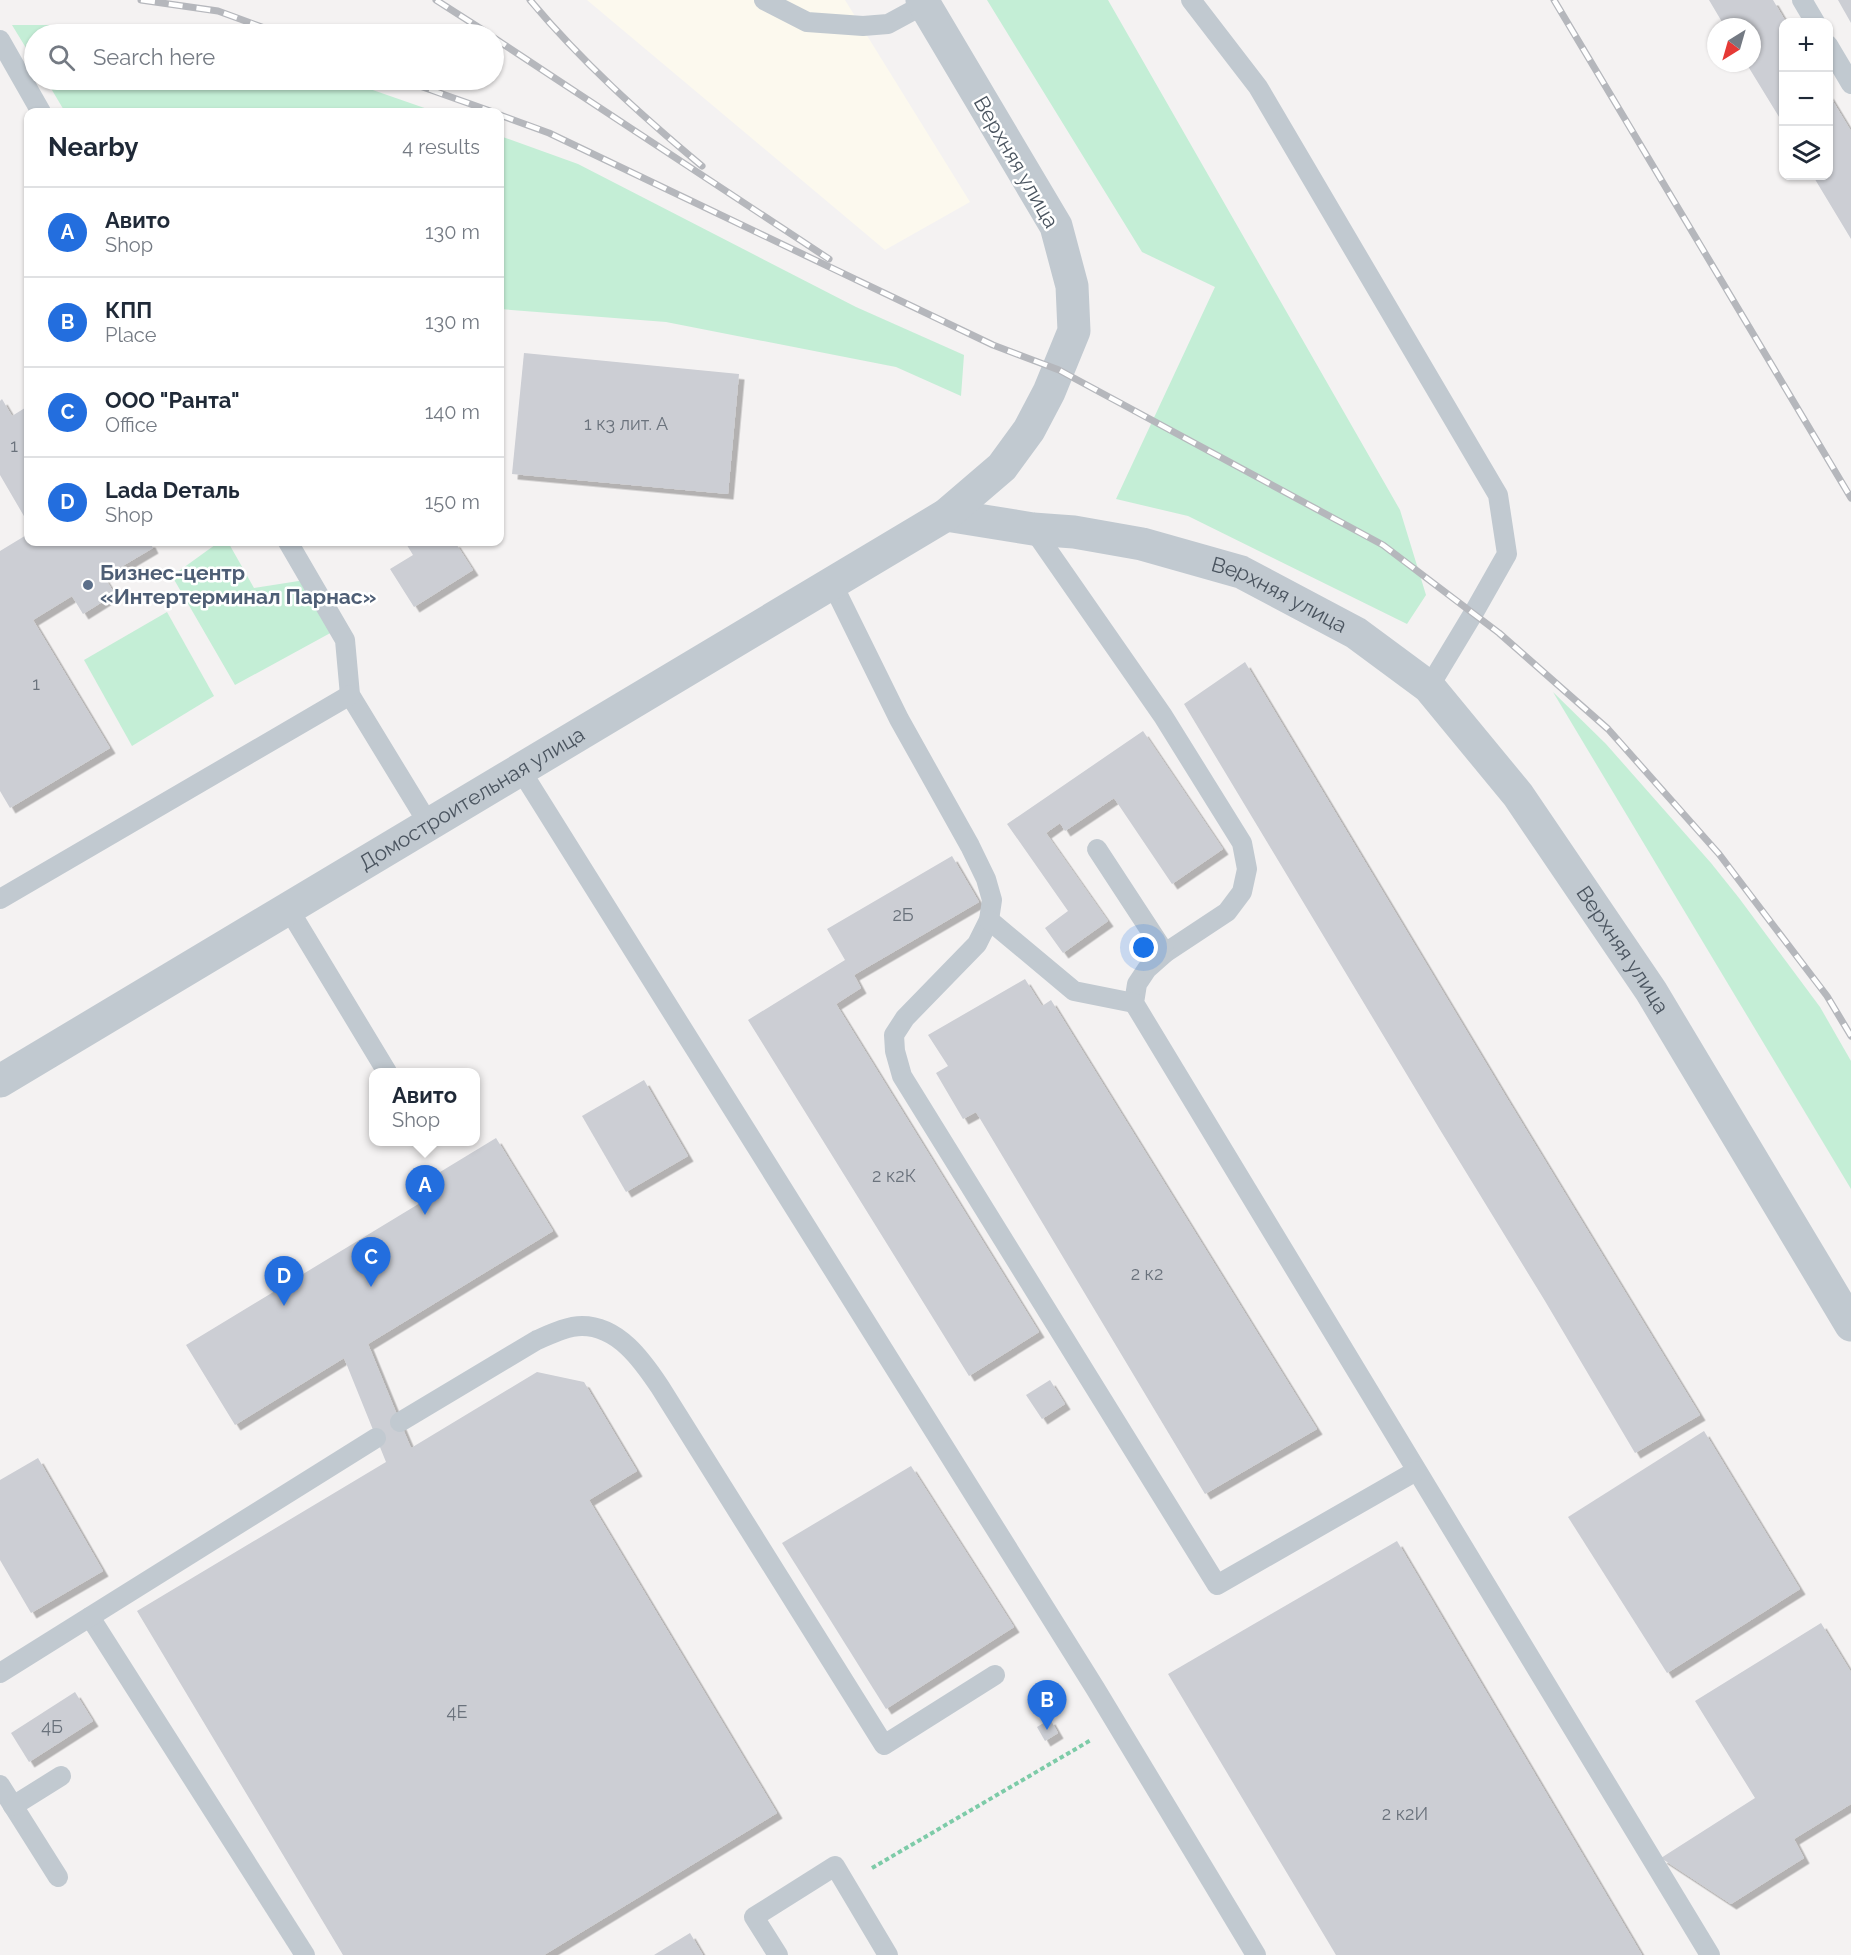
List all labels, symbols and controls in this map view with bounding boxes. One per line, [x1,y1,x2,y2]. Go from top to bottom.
north arrow [1707,18,1761,72]
map controls [1779,18,1833,180]
button: + [1779,18,1833,72]
search box [24,24,504,90]
icon: search [45,41,78,74]
text: Search here [93,44,215,70]
button: − [1779,72,1833,126]
street label: Верхняя улица [969,91,1064,232]
button: layers [1779,126,1833,180]
text: Nearby [48,132,138,162]
text: 4 results [402,135,480,159]
text: Авито [105,207,170,233]
text: A [61,220,74,244]
text: 130 m [425,220,480,244]
text: Shop [105,233,153,257]
text: КПП [105,297,152,323]
text: B [61,310,74,334]
text: 130 m [425,310,480,334]
text: Place [105,323,156,347]
text: ООО "Ранта" [105,387,240,413]
text: C [61,400,74,424]
text: 140 m [425,400,480,424]
text: Office [105,413,157,437]
house number: 1 к3 лит. А [584,413,668,434]
house number: 1 [10,435,18,456]
text: Lada Dеталь [105,477,240,503]
text: D [60,490,75,514]
text: 150 m [425,490,480,514]
text: Shop [105,503,153,527]
street label: Верхняя улица [1209,551,1351,638]
place label: Бизнес-центр «Интертерминал Парнас» [100,560,376,609]
marker: Бизнес-центр «Интертерминал Парнас» [81,578,95,592]
house number: 1 [32,673,40,694]
street label: Домостроительная улица [354,721,589,875]
street label: Верхняя улица [1571,881,1675,1018]
house number: 2Б [892,904,914,925]
your location [1129,933,1158,962]
popup [369,1068,480,1146]
text: Авито [392,1082,457,1108]
text: Shop [392,1108,440,1132]
house number: 2 к2К [872,1165,916,1186]
pin: A [406,1166,444,1215]
pin: C [352,1238,391,1287]
pin: D [264,1256,304,1306]
house number: 2 к2 [1131,1263,1163,1284]
pin: B [1028,1680,1066,1730]
house number: 4Е [447,1701,467,1722]
house number: 4Б [41,1716,63,1737]
house number: 2 к2И [1382,1803,1428,1824]

